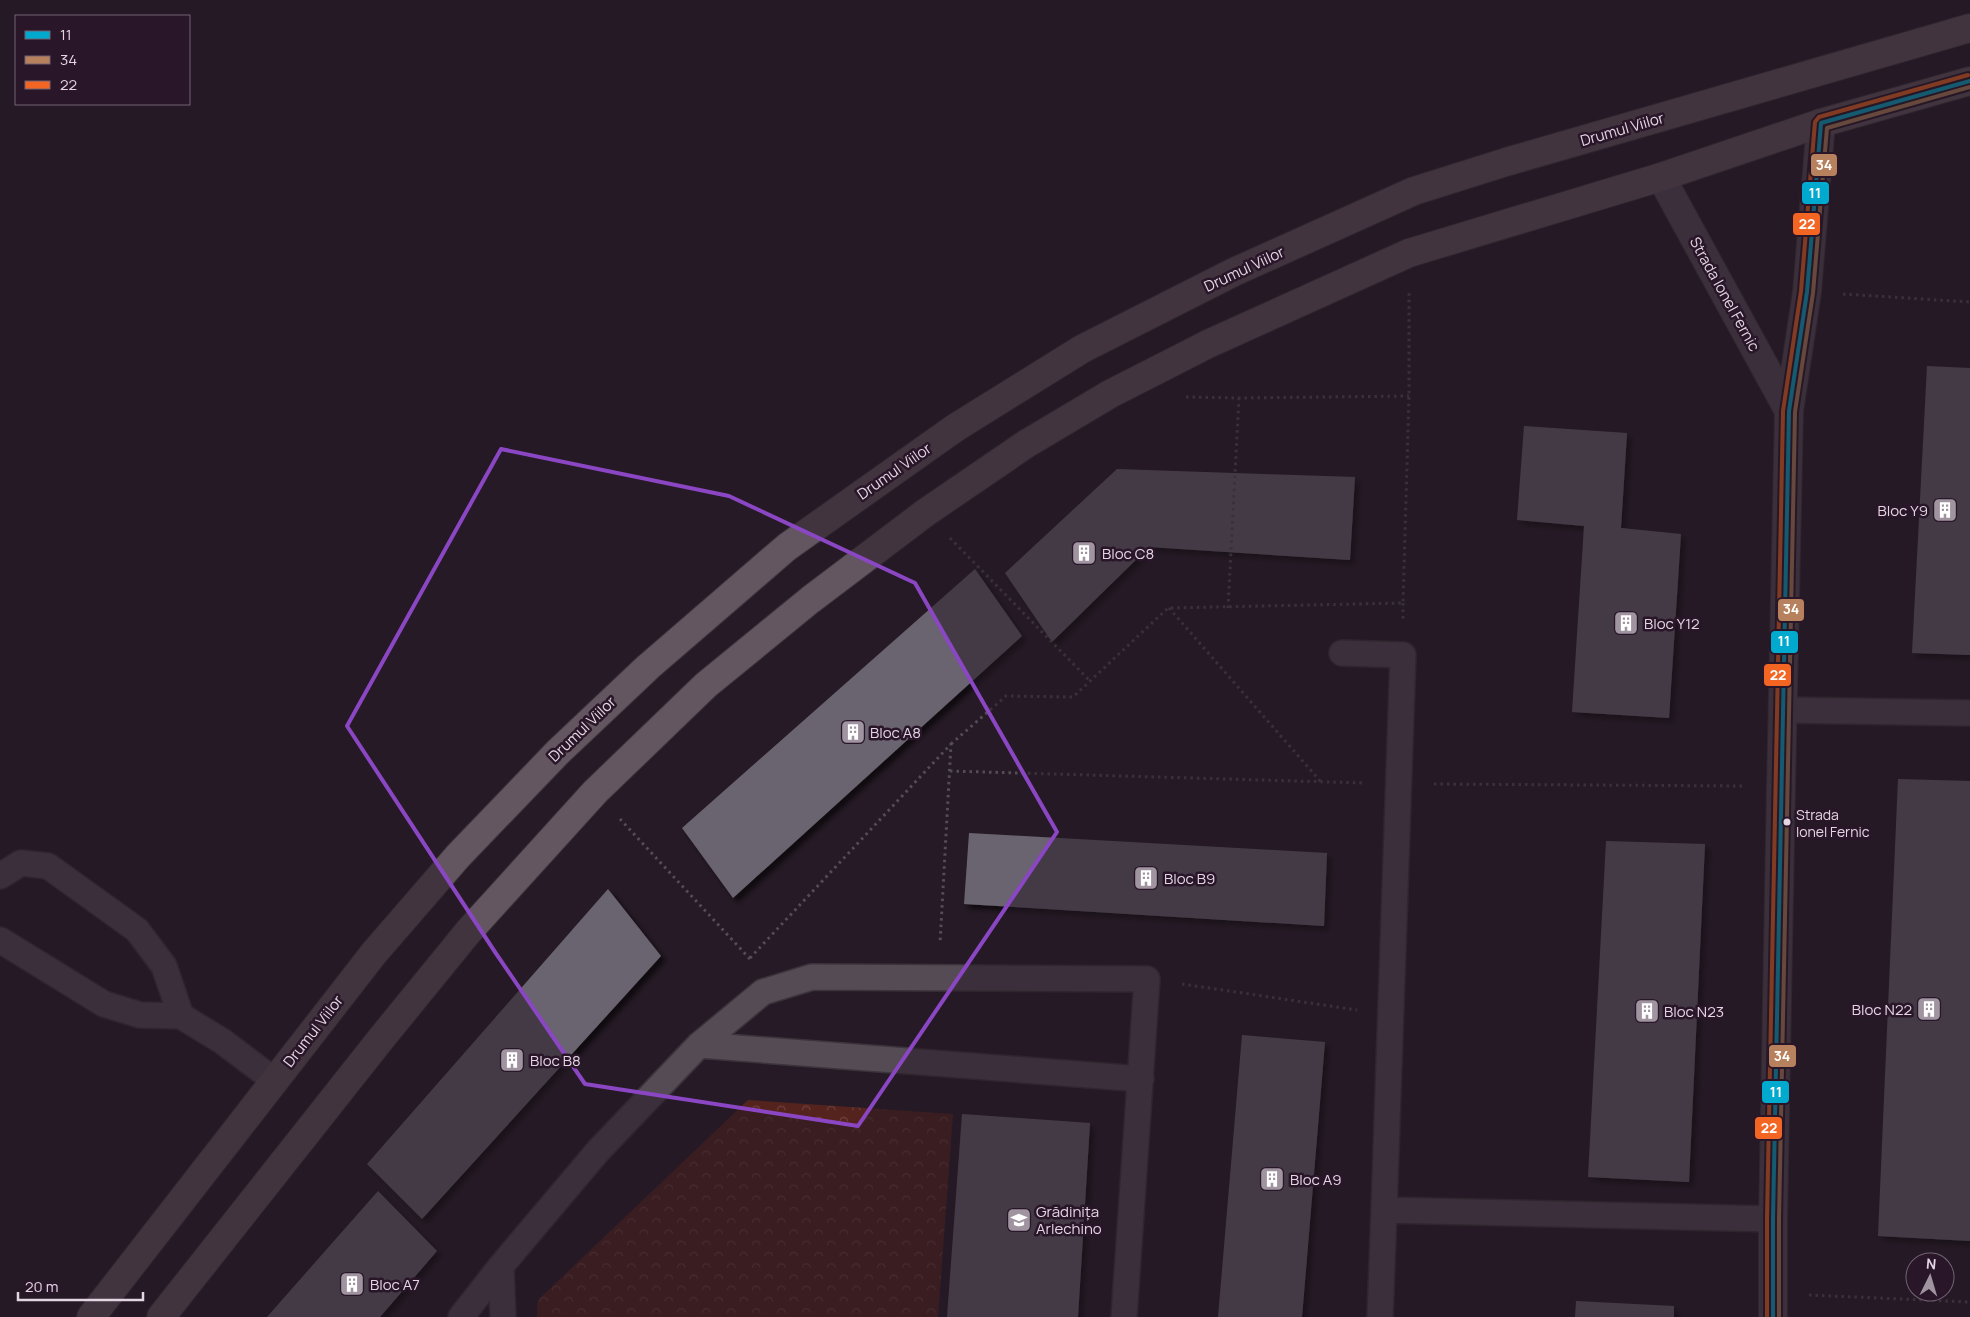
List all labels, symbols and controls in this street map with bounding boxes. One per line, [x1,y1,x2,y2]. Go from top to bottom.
legend [15,15,190,105]
text: 11 [60,24,72,45]
text: 34 [60,49,77,70]
text: 22 [60,74,77,95]
street label: Drumul Viilor [1578,107,1667,151]
line badge: 34 [1810,153,1838,177]
text: 34 [1816,155,1832,174]
line badge: 11 [1801,181,1830,205]
text: 11 [1809,183,1821,202]
line badge: 22 [1792,212,1821,236]
text: 22 [1799,214,1815,233]
street label: Strada Ionel Fernic [1685,233,1765,355]
street label: Drumul Viilor [1201,241,1288,297]
street label: Drumul Viilor [853,437,936,504]
building icon: Bloc Y9 [1932,497,1958,523]
place label: Bloc Y9 [1877,500,1928,521]
building icon: Bloc C8 [1071,540,1097,566]
place label: Bloc C8 [1102,543,1154,564]
line badge: 34 [1777,598,1805,622]
text: 34 [1783,599,1799,618]
building icon: Bloc Y12 [1613,610,1639,636]
place label: Bloc Y12 [1644,613,1700,634]
line badge: 11 [1770,630,1799,654]
text: 11 [1778,631,1790,650]
line badge: 22 [1763,663,1792,687]
text: 22 [1770,665,1786,684]
street label: Drumul Viilor [544,691,621,766]
building icon: Bloc A8 [840,719,866,745]
place label: Bloc A8 [870,722,921,743]
place label: Strada Ionel Fernic [1796,805,1870,841]
marker: Strada Ionel Fernic [1782,817,1792,827]
building icon: Bloc B9 [1133,865,1159,891]
place label: Bloc B9 [1164,868,1215,889]
street label: Drumul Viilor [278,990,348,1071]
building icon: Bloc N22 [1916,996,1942,1022]
building icon: Bloc N23 [1634,998,1660,1024]
place label: Bloc N22 [1852,999,1912,1020]
place label: Bloc N23 [1664,1001,1724,1022]
line badge: 34 [1768,1044,1797,1068]
text: 34 [1774,1046,1790,1065]
building icon: Bloc B8 [499,1047,525,1073]
place label: Bloc B8 [530,1050,581,1071]
line badge: 11 [1761,1080,1790,1104]
text: 11 [1770,1082,1782,1101]
line badge: 22 [1754,1116,1783,1140]
text: 22 [1761,1118,1777,1137]
building icon: Bloc A9 [1259,1166,1285,1192]
place label: Bloc A9 [1290,1169,1342,1190]
place label: Grădinița Arlechino [1036,1201,1102,1239]
school or university icon: Grădinița Arlechino [1006,1207,1032,1233]
north arrow [1905,1252,1955,1302]
text: N [1925,1254,1937,1273]
scale bar [18,1270,142,1302]
building icon: Bloc A7 [339,1271,365,1297]
place label: Bloc A7 [370,1274,420,1295]
text: 20 m [25,1276,58,1297]

